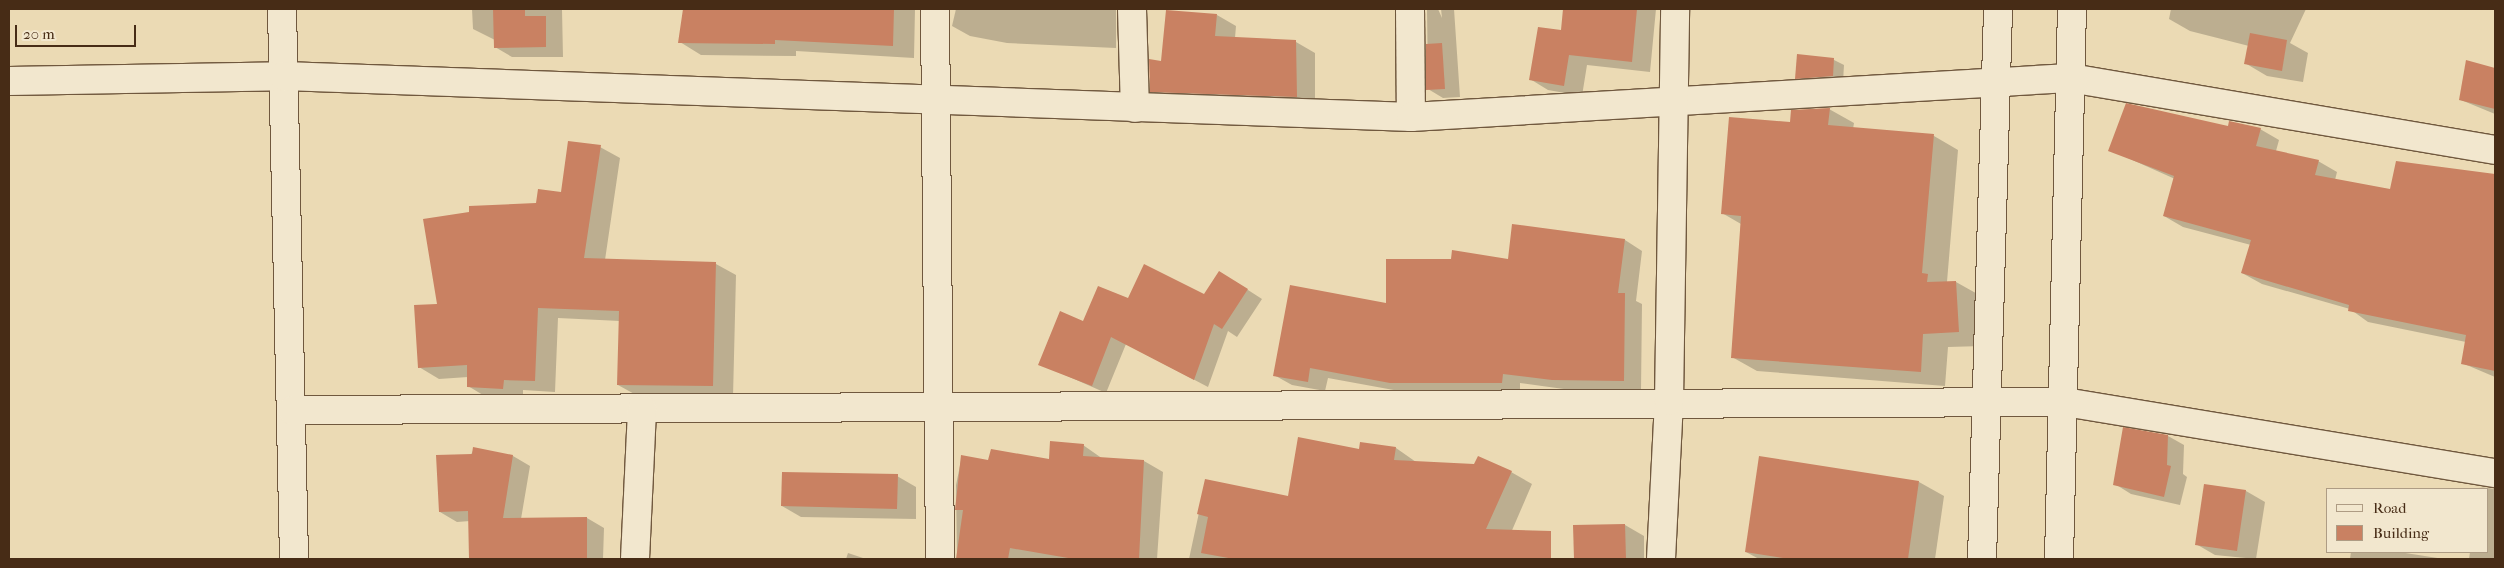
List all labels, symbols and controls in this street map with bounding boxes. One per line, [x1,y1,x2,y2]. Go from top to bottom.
scale bar [18,15,139,47]
text: 20 m [23,25,55,43]
legend [2326,488,2489,553]
text: Road [2373,499,2406,517]
text: Building [2373,524,2429,542]

